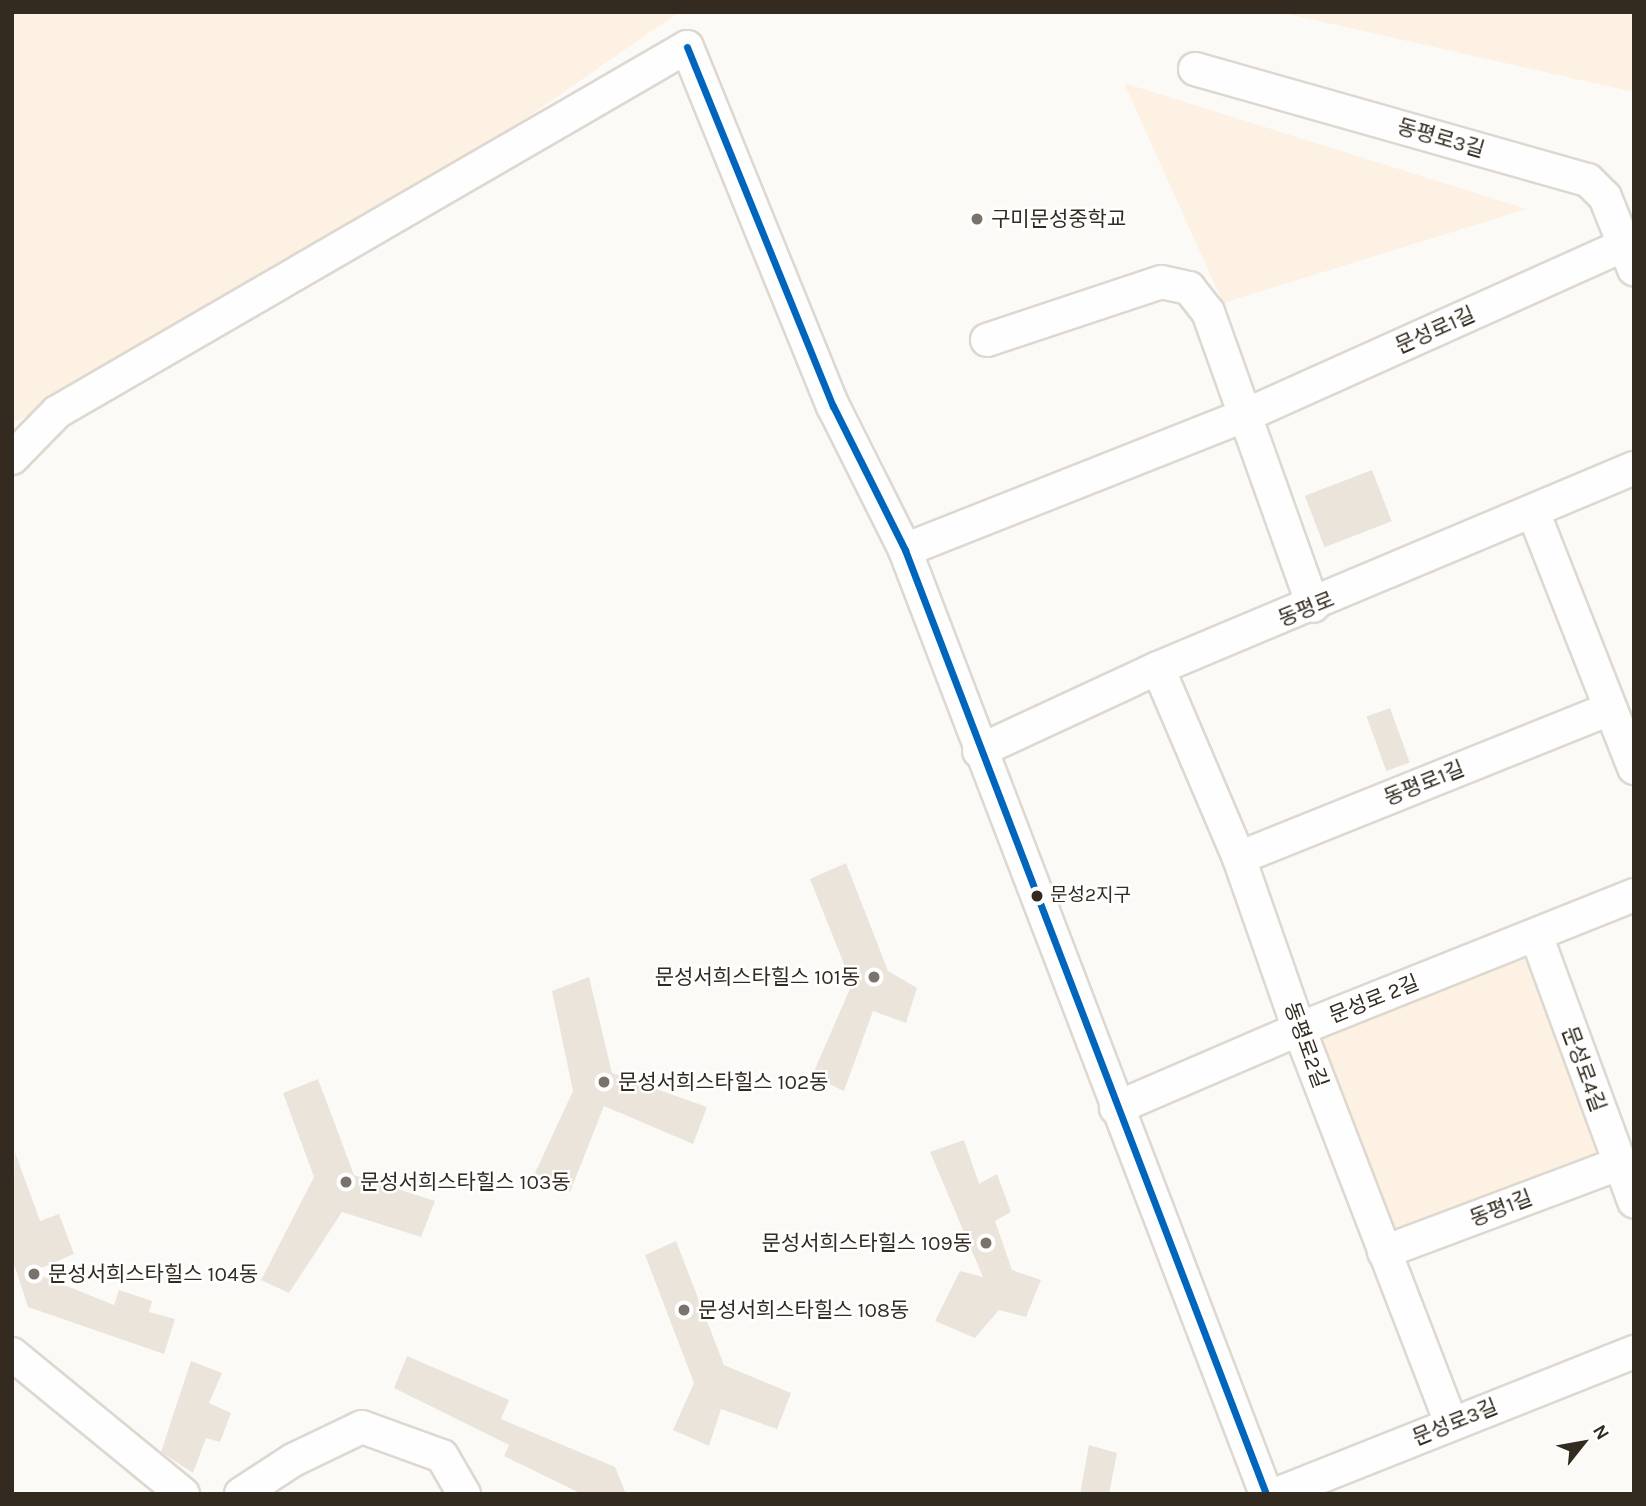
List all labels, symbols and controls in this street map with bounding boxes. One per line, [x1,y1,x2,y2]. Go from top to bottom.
street label: 동평로3길 [1394,114,1488,162]
place label: 구미문성중학교 [991,206,1126,232]
marker: 구미문성중학교 [969,211,985,227]
street label: 문성로1길 [1391,301,1479,359]
street label: 동평로 [1274,586,1338,632]
street label: 동평로1길 [1380,756,1468,810]
place label: 문성2지구 [1050,885,1131,907]
marker: 문성2지구 [1030,889,1044,903]
place label: 문성서희스타힐스 101동 [655,964,860,990]
marker: 문성서희스타힐스 101동 [866,969,882,985]
street label: 문성로 2길 [1325,970,1423,1028]
street label: 동평로2길 [1279,999,1333,1091]
street label: 문성로4길 [1557,1023,1611,1115]
place label: 문성서희스타힐스 102동 [618,1069,828,1095]
marker: 문성서희스타힐스 102동 [596,1074,612,1090]
place label: 문성서희스타힐스 103동 [360,1169,571,1195]
marker: 문성서희스타힐스 103동 [338,1174,354,1190]
street label: 동평1길 [1466,1185,1536,1231]
place label: 문성서희스타힐스 109동 [762,1230,972,1256]
marker: 문성서희스타힐스 109동 [978,1235,994,1251]
place label: 문성서희스타힐스 104동 [48,1261,258,1287]
marker: 문성서희스타힐스 104동 [26,1266,42,1282]
place label: 문성서희스타힐스 108동 [698,1297,909,1323]
marker: 문성서희스타힐스 108동 [676,1302,692,1318]
street label: 문성로3길 [1409,1394,1501,1450]
north arrow [1548,1408,1618,1478]
text: N [1588,1421,1614,1444]

